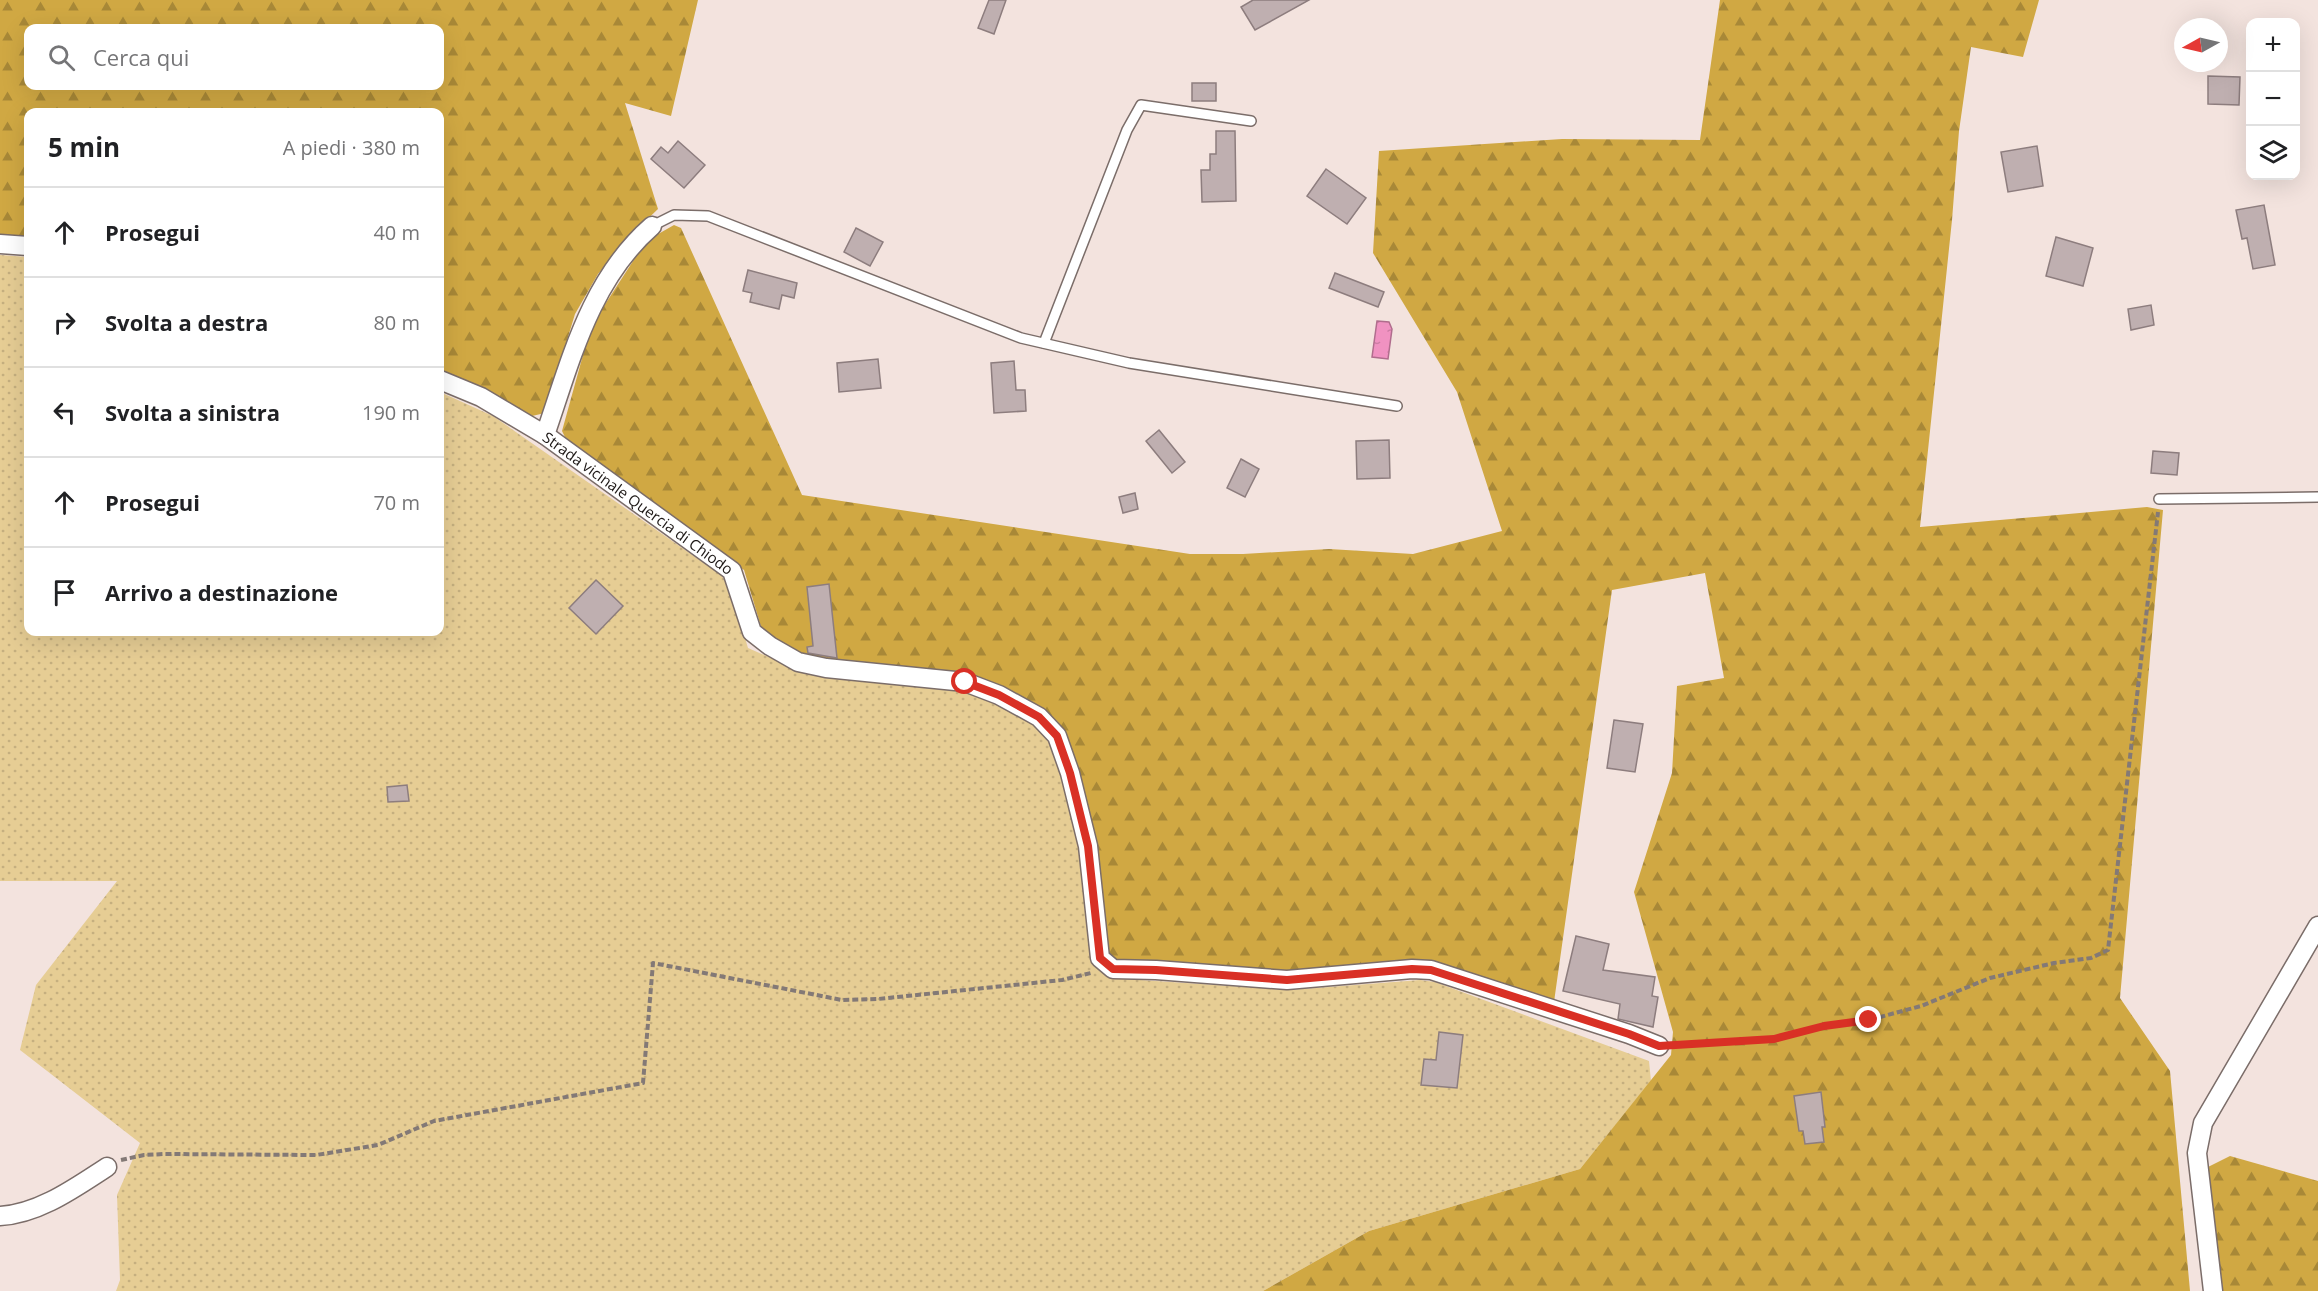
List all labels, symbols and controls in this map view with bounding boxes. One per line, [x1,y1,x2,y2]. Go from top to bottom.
north arrow [2174,18,2228,72]
map controls [2246,18,2300,180]
button: + [2246,18,2300,72]
search box [24,24,444,90]
icon: search [45,41,78,74]
text: Cerca qui [93,42,189,72]
button: − [2246,72,2300,126]
button: layers [2246,126,2300,180]
text: 5 min [48,129,120,165]
text: A piedi · 380 m [283,134,420,161]
icon: ahead [48,216,81,249]
text: Prosegui [105,217,200,247]
text: 40 m [373,219,420,246]
icon: right [48,306,81,339]
text: Svolta a destra [105,307,268,337]
text: 80 m [373,309,420,336]
icon: left [48,396,81,429]
text: Svolta a sinistra [105,397,280,427]
text: 190 m [362,399,420,426]
street label: Strada vicinale Quercia di Chiodo [539,427,737,579]
icon: ahead [48,486,81,519]
text: Prosegui [105,487,200,517]
text: 70 m [373,489,420,516]
icon: arrive [48,576,81,609]
text: Arrivo a destinazione [105,577,338,607]
route start [951,668,977,694]
route end [1855,1006,1881,1032]

